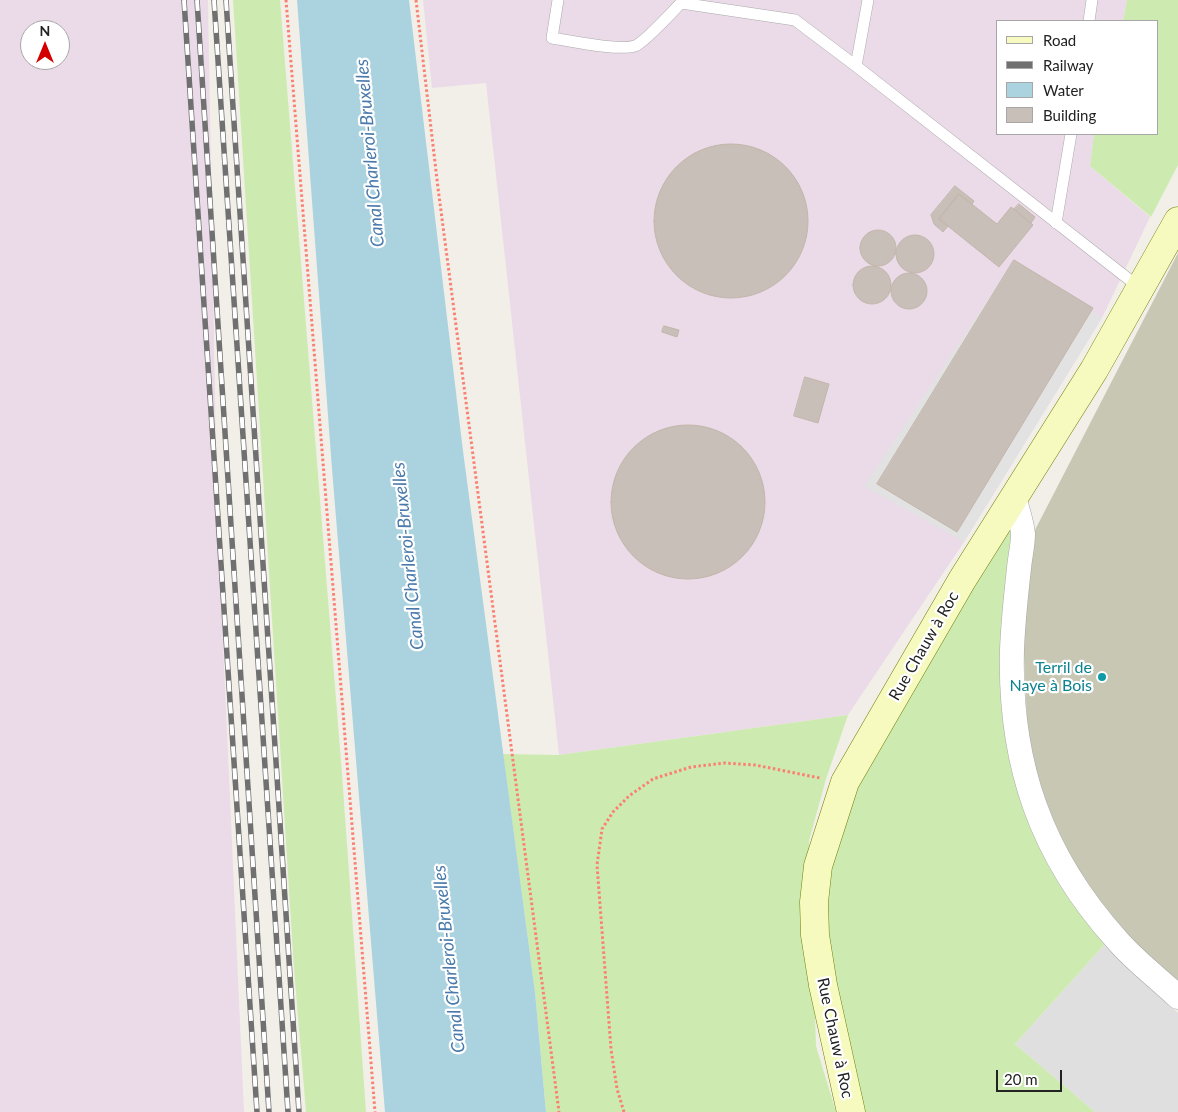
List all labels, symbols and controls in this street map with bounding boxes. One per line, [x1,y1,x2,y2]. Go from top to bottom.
north arrow [20,20,70,70]
legend [996,20,1158,135]
text: N [40,22,50,39]
text: Road [1043,31,1076,49]
text: Railway [1043,56,1094,74]
water label: Canal Charleroi-Bruxelles [351,58,389,248]
text: Water [1043,81,1084,99]
text: Building [1043,106,1096,124]
water label: Canal Charleroi-Bruxelles [387,461,429,651]
street label: Rue Chauw à Roc [885,588,963,704]
place label: Terril de Naye à Bois [1010,658,1092,696]
marker: Terril de Naye à Bois [1096,671,1108,683]
water label: Canal Charleroi-Bruxelles [428,864,470,1054]
street label: Rue Chauw à Roc [813,976,857,1100]
scale bar [998,1060,1064,1092]
text: 20 m [1004,1070,1038,1088]

